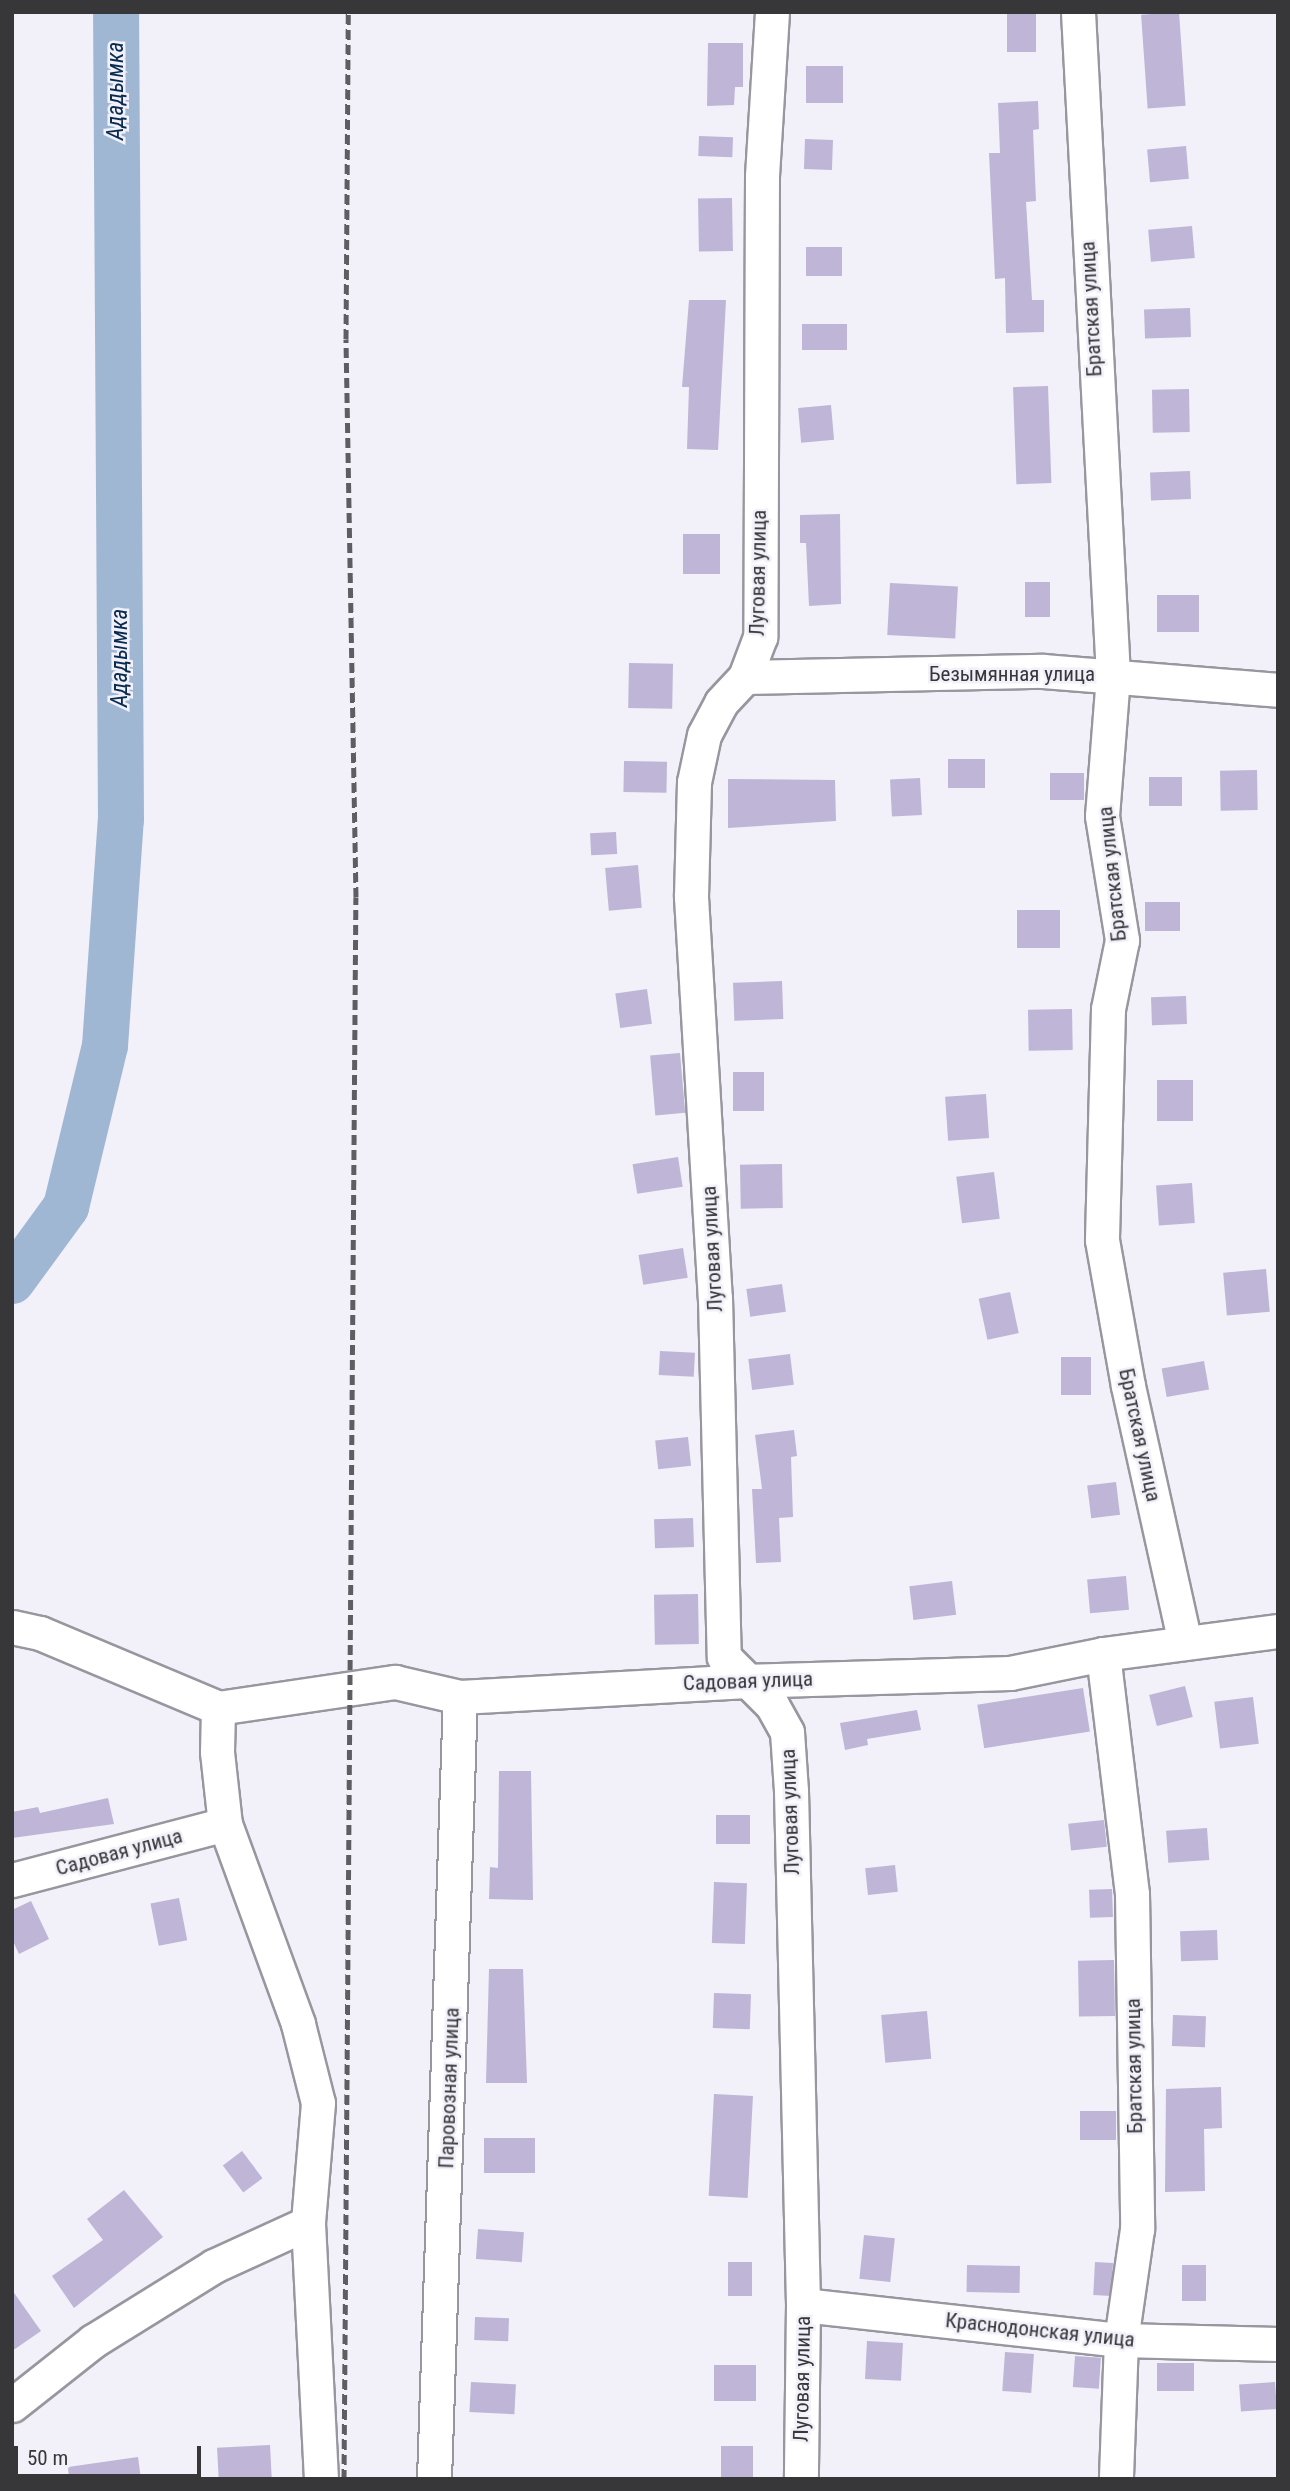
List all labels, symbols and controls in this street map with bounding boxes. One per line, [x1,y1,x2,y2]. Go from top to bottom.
water label: Ададымка [102,42,130,140]
street label: Братская улица [1075,241,1107,377]
street label: Луговая улица [744,510,772,636]
water label: Ададымка [106,609,134,707]
street label: Безымянная улица [929,661,1095,687]
street label: Братская улица [1092,805,1132,943]
street label: Луговая улица [696,1185,728,1313]
street label: Братская улица [1114,1366,1166,1504]
street label: Садовая улица [683,1666,813,1696]
street label: Луговая улица [775,1748,805,1876]
street label: Садовая улица [53,1823,185,1881]
street label: Братская улица [1120,1998,1148,2134]
street label: Паровозная улица [434,2007,464,2169]
street label: Краснодонская улица [944,2308,1136,2352]
street label: Луговая улица [788,2316,816,2442]
scale bar [18,2432,205,2476]
text: 50 m [27,2446,68,2470]

